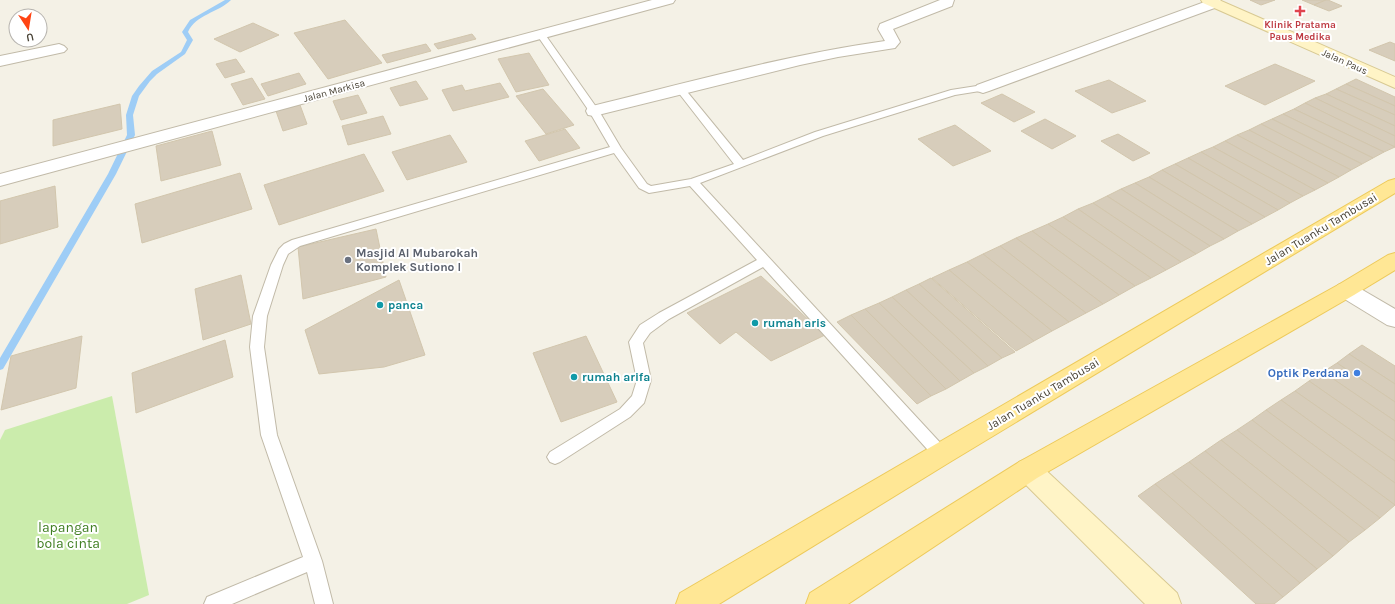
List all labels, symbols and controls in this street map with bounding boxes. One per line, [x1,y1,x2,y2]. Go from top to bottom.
marker: Klinik Pratama Paus Medika [1294,5,1306,17]
north arrow [8,8,48,48]
place label: Klinik Pratama Paus Medika [1264,19,1336,43]
text: U [25,30,35,44]
street label: Jalan Paus [1320,47,1369,77]
street label: Jalan Markisa [302,77,366,105]
street label: Jalan Tuanku Tambusai [1262,190,1380,268]
place label: Masjid Al Mubarokah Komplek Sutiono I [356,246,478,274]
marker: Masjid Al Mubarokah Komplek Sutiono I [343,255,353,265]
place label: panca [388,298,423,312]
marker: panca [375,300,385,310]
place label: rumah aris [763,316,826,330]
marker: rumah aris [750,318,760,328]
street label: Jalan Tuanku Tambusai [984,355,1102,433]
place label: Optik Perdana [1268,366,1349,380]
marker: Optik Perdana [1352,368,1362,378]
place label: rumah arifa [582,370,650,384]
marker: rumah arifa [569,372,579,382]
park label: lapangan bola cinta [36,519,100,552]

